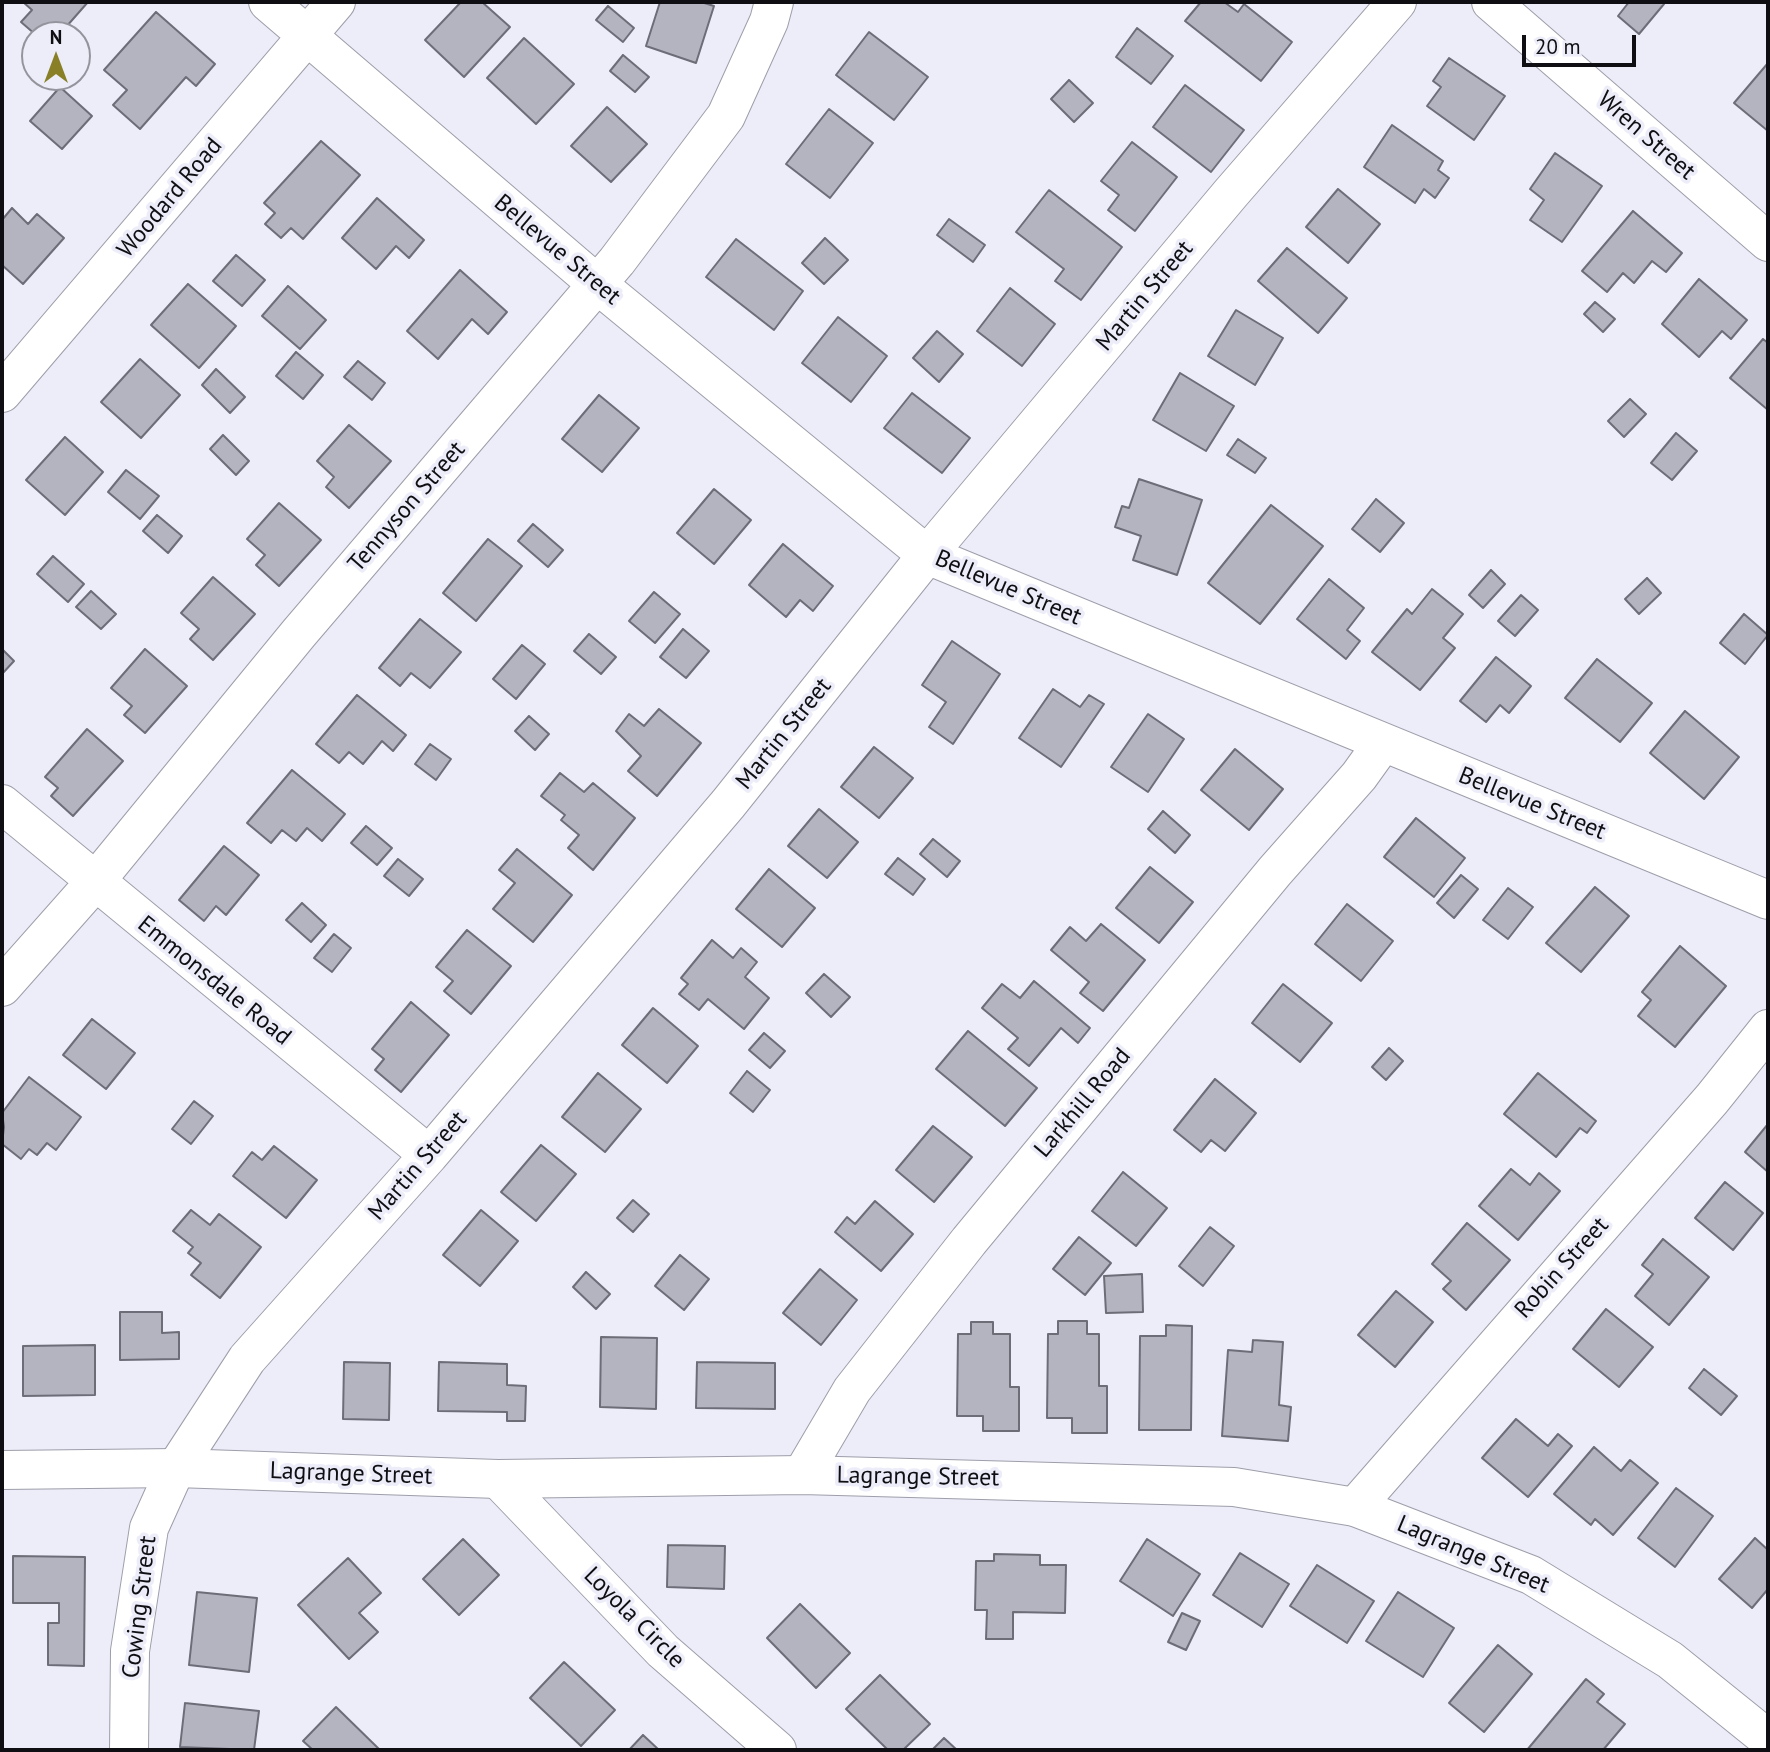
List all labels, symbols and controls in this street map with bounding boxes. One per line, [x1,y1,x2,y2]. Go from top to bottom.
north arrow [21,21,91,91]
scale bar [1525,21,1639,65]
text: N [50,25,62,49]
text: 20 m [1535,33,1581,60]
street label: Wren Street [1591,86,1701,186]
street label: Woodard Road [112,132,228,264]
street label: Bellevue Street [488,189,626,311]
street label: Martin Street [1091,235,1199,357]
street label: Tennyson Street [342,436,472,578]
street label: Bellevue Street [930,544,1086,632]
street label: Martin Street [730,672,838,796]
street label: Bellevue Street [1454,761,1610,847]
street label: Emmonsdale Road [131,910,297,1052]
street label: Larkhill Road [1029,1042,1137,1164]
street label: Martin Street [363,1106,473,1226]
street label: Robin Street [1509,1211,1615,1325]
street label: Lagrange Street [269,1457,433,1491]
street label: Lagrange Street [836,1461,1000,1493]
street label: Lagrange Street [1392,1510,1554,1600]
street label: Cowing Street [117,1534,163,1680]
street label: Loyola Circle [578,1562,690,1674]

